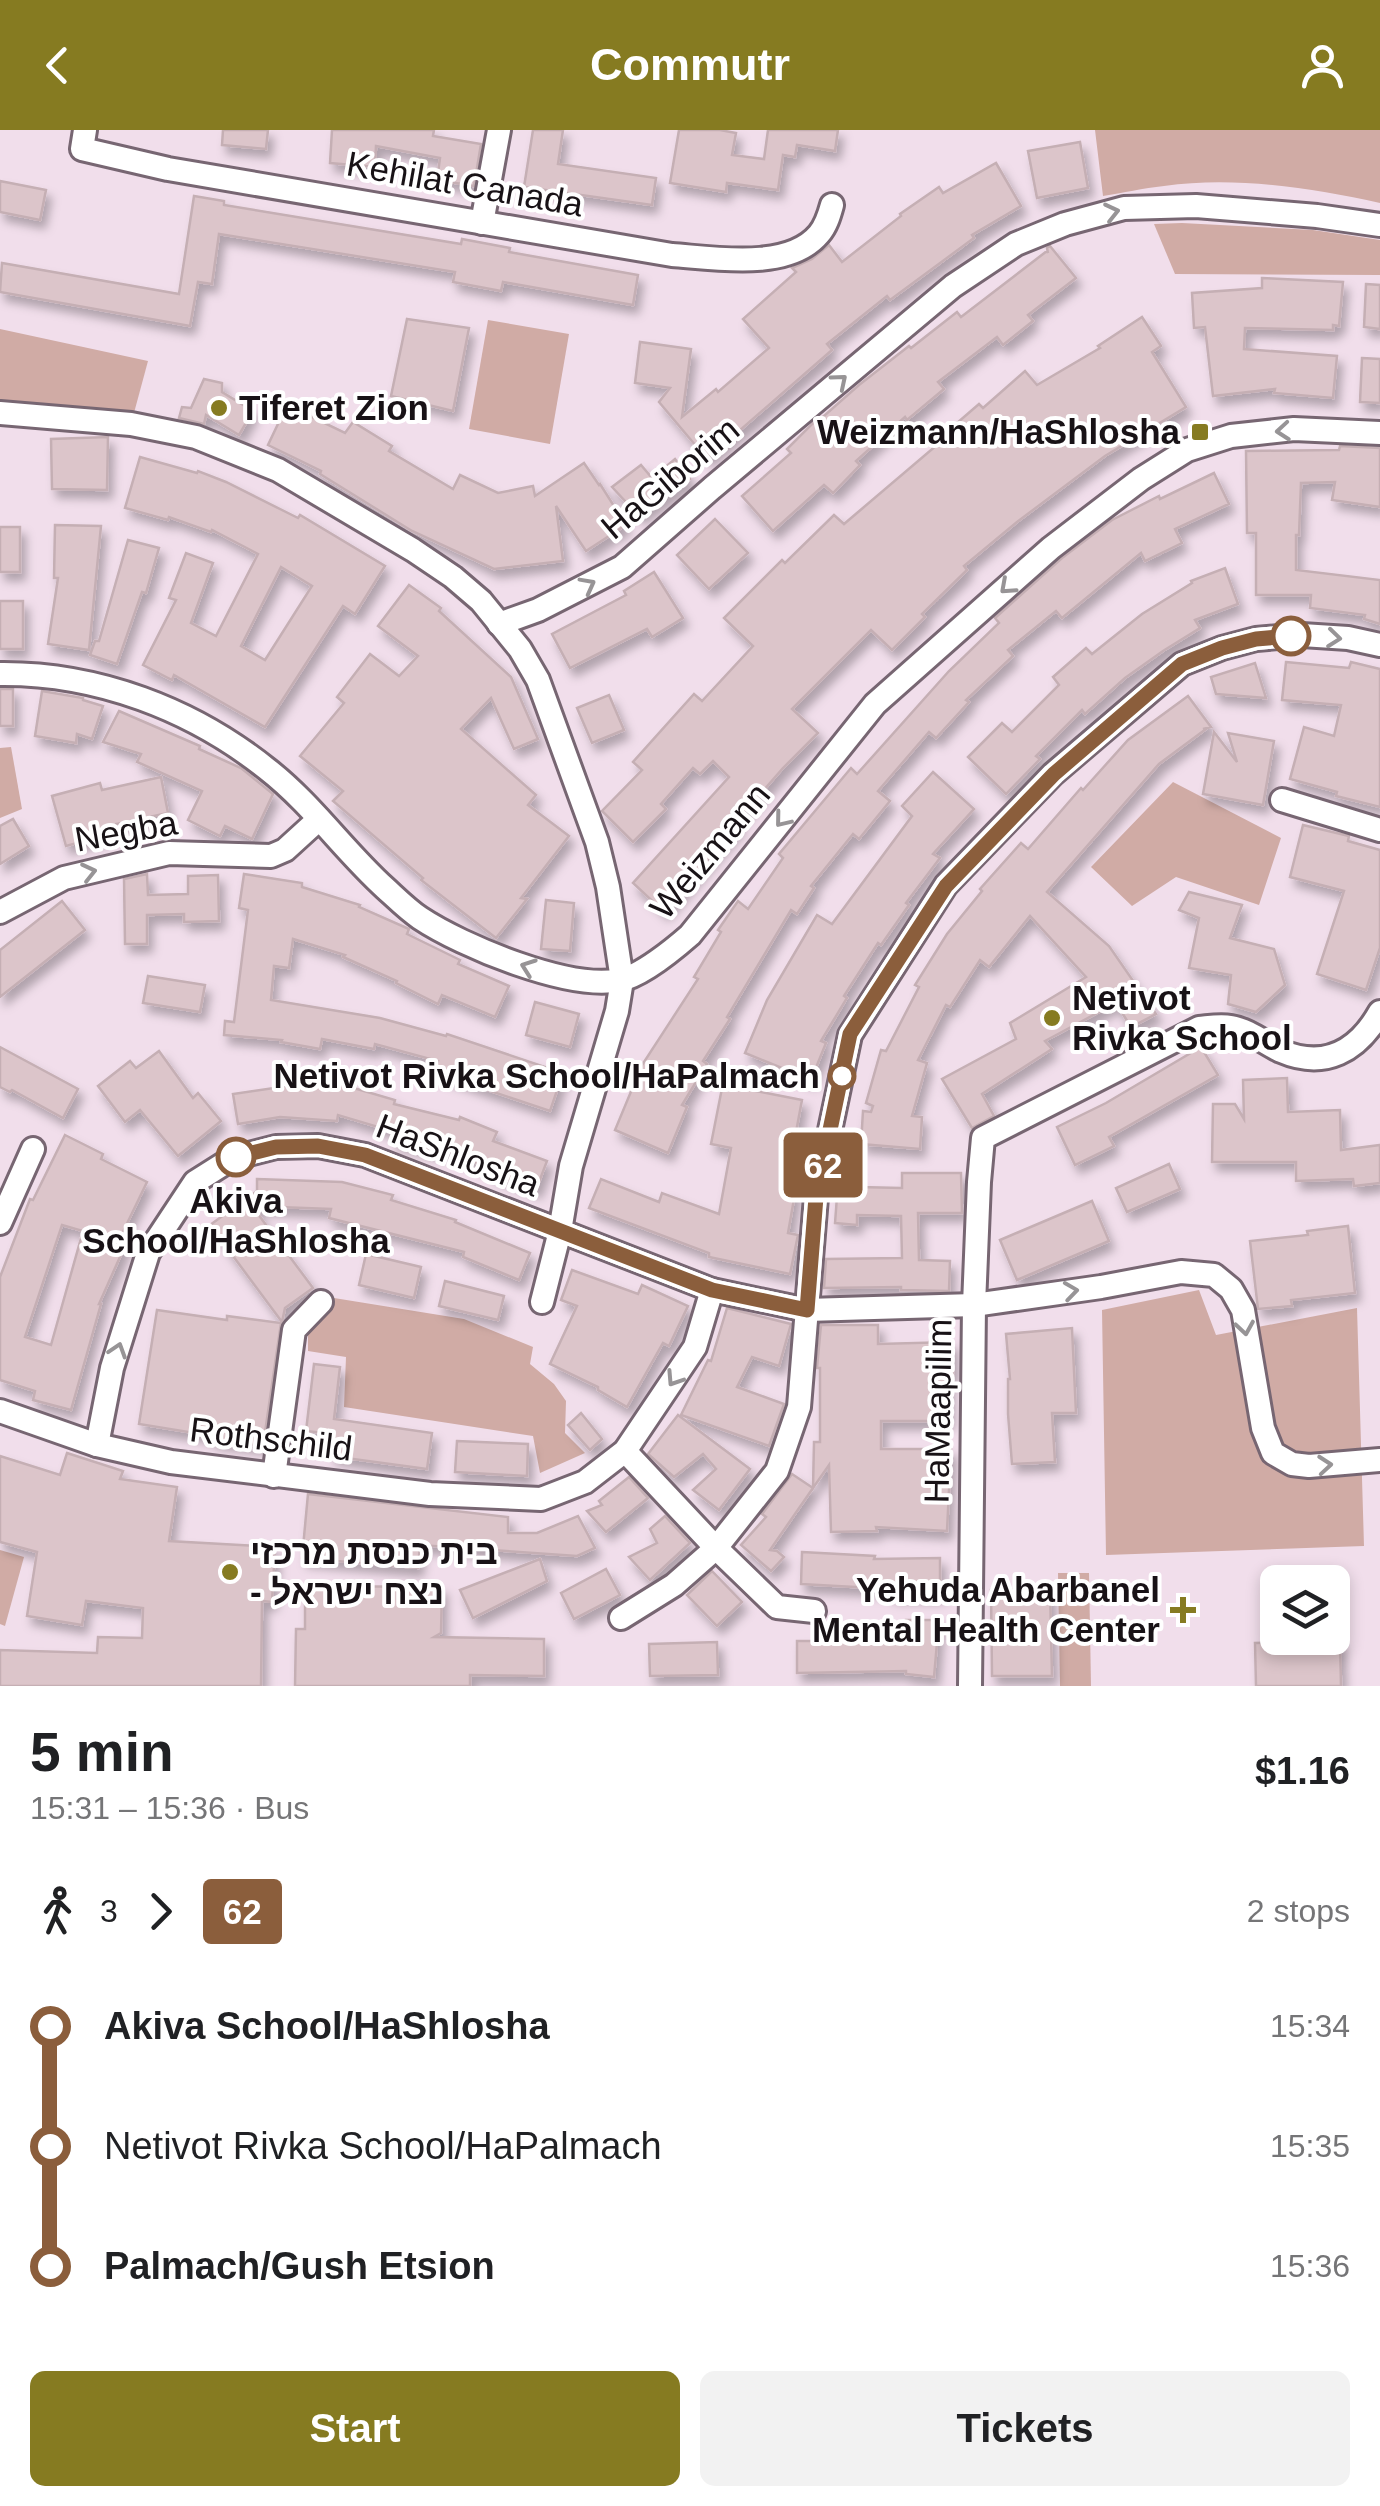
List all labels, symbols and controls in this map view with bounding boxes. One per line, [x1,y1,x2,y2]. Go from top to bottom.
icon: back [30,38,85,93]
icon: person [1295,38,1350,93]
text: Commutr [590,39,790,90]
street label: Kehilat Canada [344,144,587,224]
one-way arrow [1103,203,1120,224]
one-way arrow [829,374,847,392]
place label: Tiferet Zion [239,388,429,427]
marker: Tiferet Zion [208,397,230,419]
street label: HaGiborim [593,409,746,546]
place label: Weizmann/HaShlosha [817,412,1181,451]
one-way arrow [1274,419,1290,441]
marker: Weizmann/HaShlosha [1189,421,1211,443]
one-way arrow [1000,575,1019,593]
one-way arrow [578,577,596,597]
unlabelled marker [1272,617,1310,655]
one-way arrow [1327,626,1343,648]
street label: Weizmann [642,775,777,926]
street label: Negba [72,802,181,859]
one-way arrow [776,809,794,827]
one-way arrow [80,863,97,884]
one-way arrow [521,958,538,979]
place label: Netivot Rivka School [1072,978,1292,1057]
marker: Netivot Rivka School [1041,1007,1063,1029]
place label: Netivot Rivka School/HaPalmach [273,1056,820,1095]
marker: Netivot Rivka School/HaPalmach [829,1063,855,1089]
street label: HaShlosha [371,1106,546,1204]
line badge: 62 [778,1132,868,1198]
marker: Akiva School/HaShlosha [217,1138,255,1176]
text: 62 [804,1146,842,1185]
place label: Akiva School/HaShlosha [82,1181,390,1260]
one-way arrow [1062,1282,1079,1303]
street label: HaMaapilim [916,1318,959,1504]
one-way arrow [1234,1320,1255,1337]
one-way arrow [106,1342,126,1359]
one-way arrow [668,1369,687,1387]
street label: Rothschild [188,1409,355,1468]
one-way arrow [1318,1454,1334,1476]
place label: בית כנסת מרכזי - נצח ישראל [250,1532,498,1611]
marker: בית כנסת מרכזי - נצח ישראל [219,1561,241,1583]
map controls [1260,1565,1350,1655]
button: layers [1260,1565,1350,1655]
place label: Yehuda Abarbanel Mental Health Center [812,1570,1160,1649]
marker: Yehuda Abarbanel Mental Health Center [1170,1597,1196,1623]
text: 5 min [30,1721,174,1783]
text: $1.16 [1255,1750,1350,1792]
text: 15:31 – 15:36 · Bus [30,1790,309,1826]
icon: walk [30,1884,85,1939]
icon: forward [133,1884,188,1939]
text: 62 [223,1892,262,1931]
text: 3 [100,1893,118,1929]
text: 2 stops [1247,1893,1350,1929]
text: Akiva School/HaShlosha [104,2005,550,2047]
text: 15:34 [1270,2008,1350,2044]
text: Netivot Rivka School/HaPalmach [104,2125,662,2167]
text: 15:35 [1270,2128,1350,2164]
text: Palmach/Gush Etsion [104,2245,495,2287]
text: 15:36 [1270,2248,1350,2284]
button: Start [30,2371,680,2486]
button: Tickets [700,2371,1350,2486]

